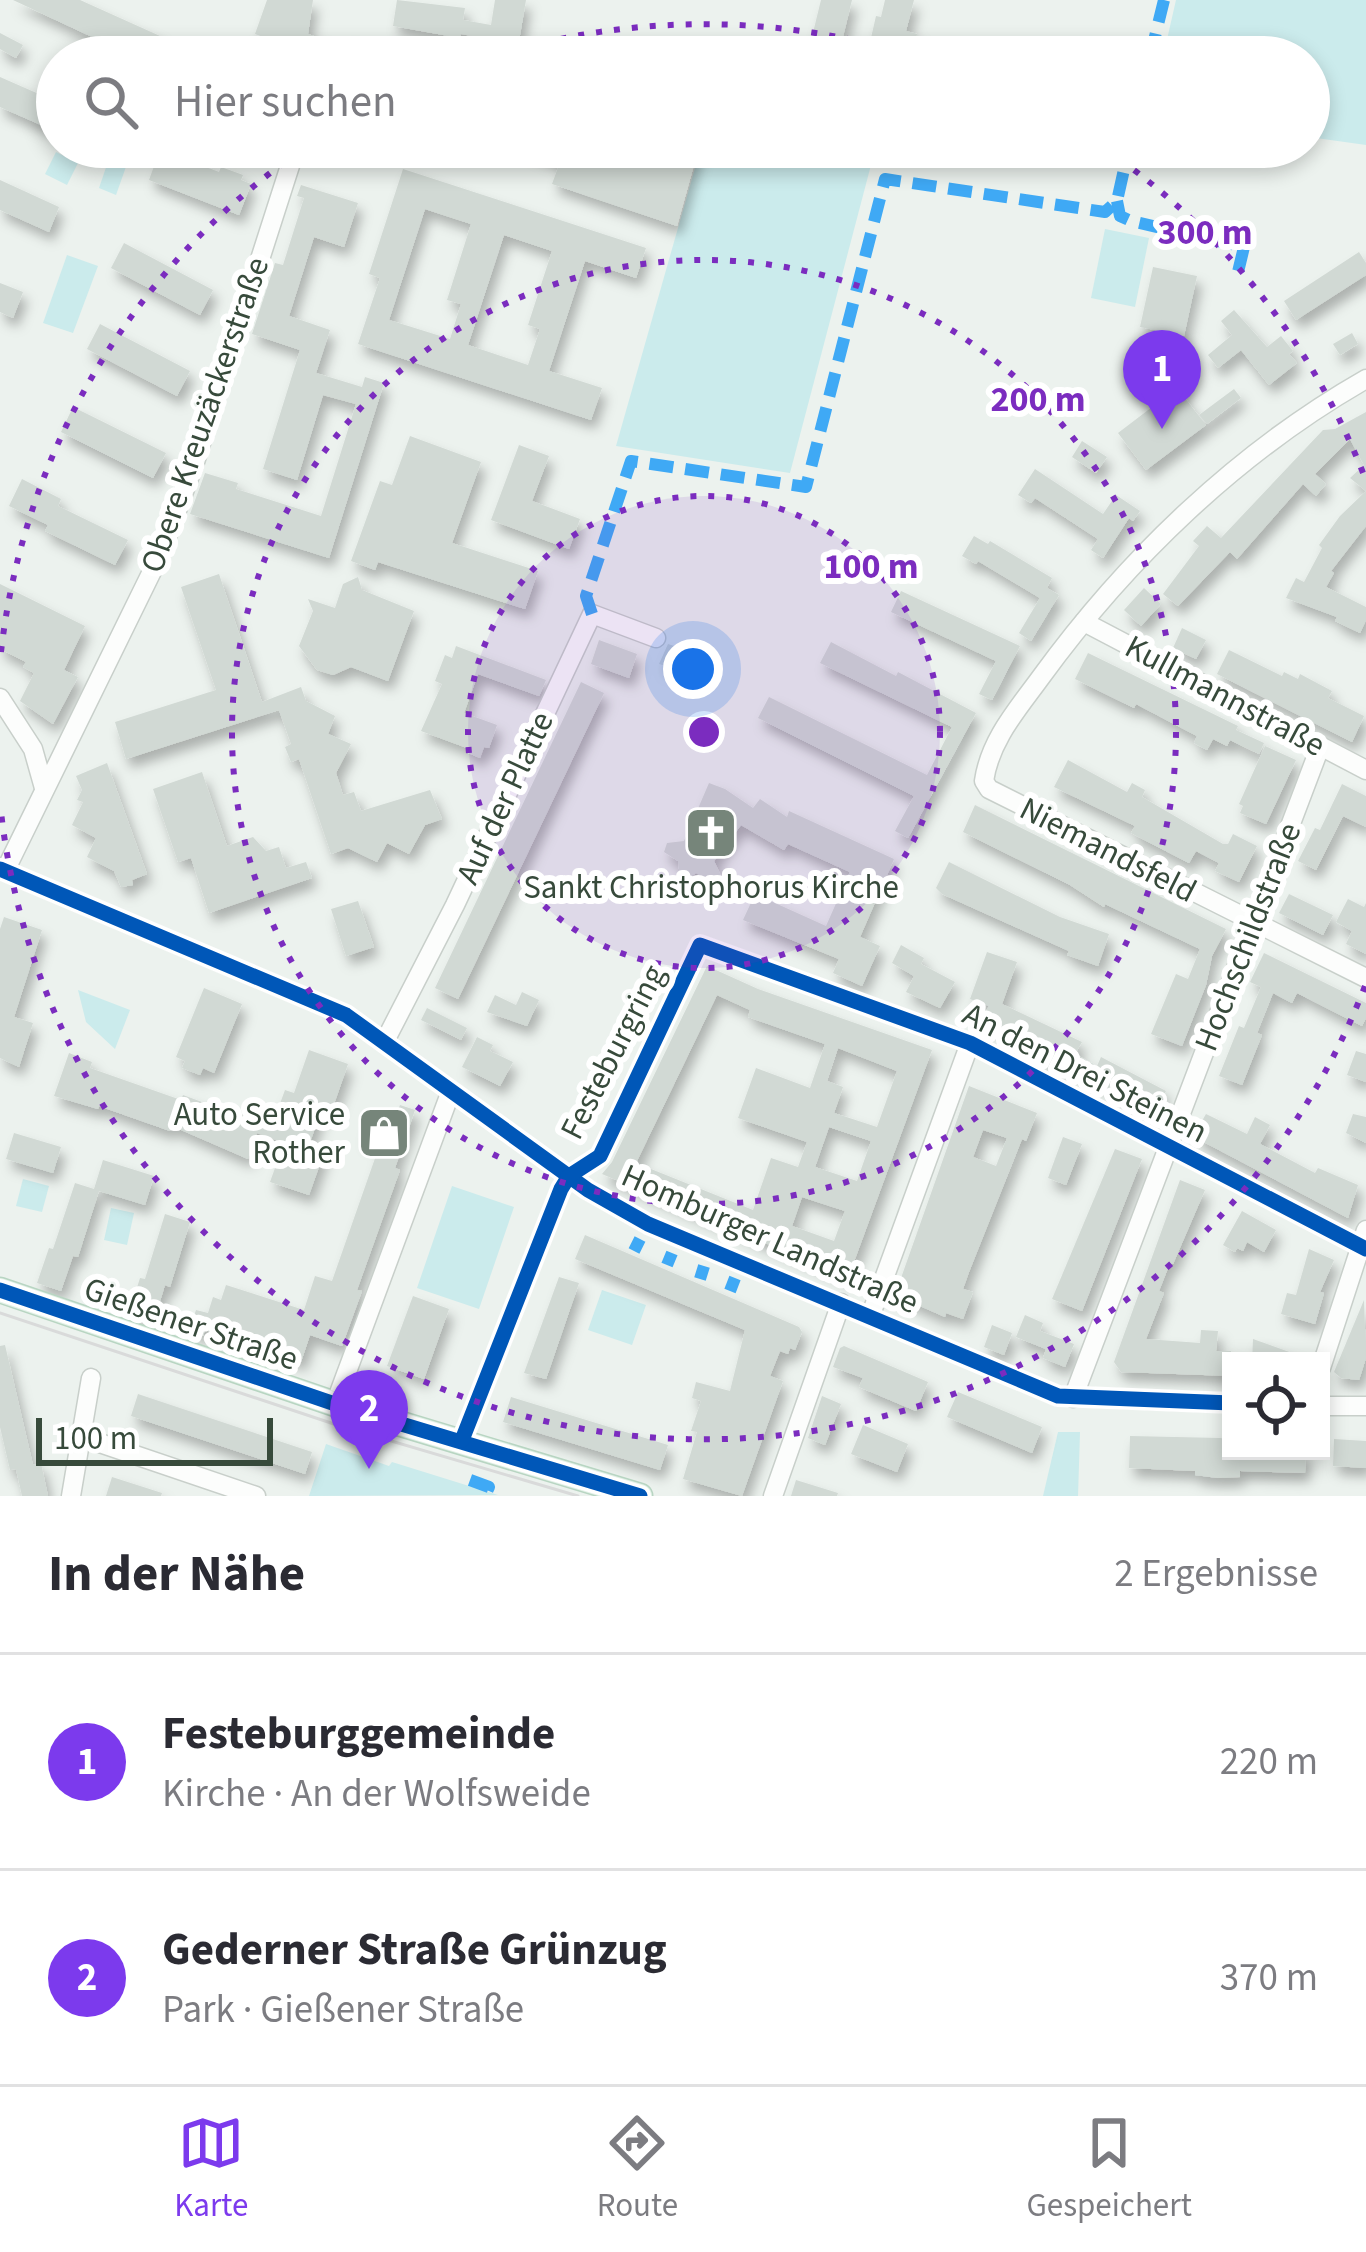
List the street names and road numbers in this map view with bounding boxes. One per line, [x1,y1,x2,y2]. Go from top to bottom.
street label: Obere Kreuzäckerstraße [129,251,281,579]
street label: Kullmannstraße [1117,623,1333,769]
street label: Auf der Platte [445,704,565,892]
street label: Niemandsfeld [1012,785,1204,915]
street label: Hochschildstraße [1183,816,1313,1058]
street label: Festeburgring [549,956,677,1148]
street label: An den Drei Steinen [955,991,1215,1155]
street label: Homburger Landstraße [614,1152,926,1326]
street label: Gießener Straße [78,1265,304,1383]

